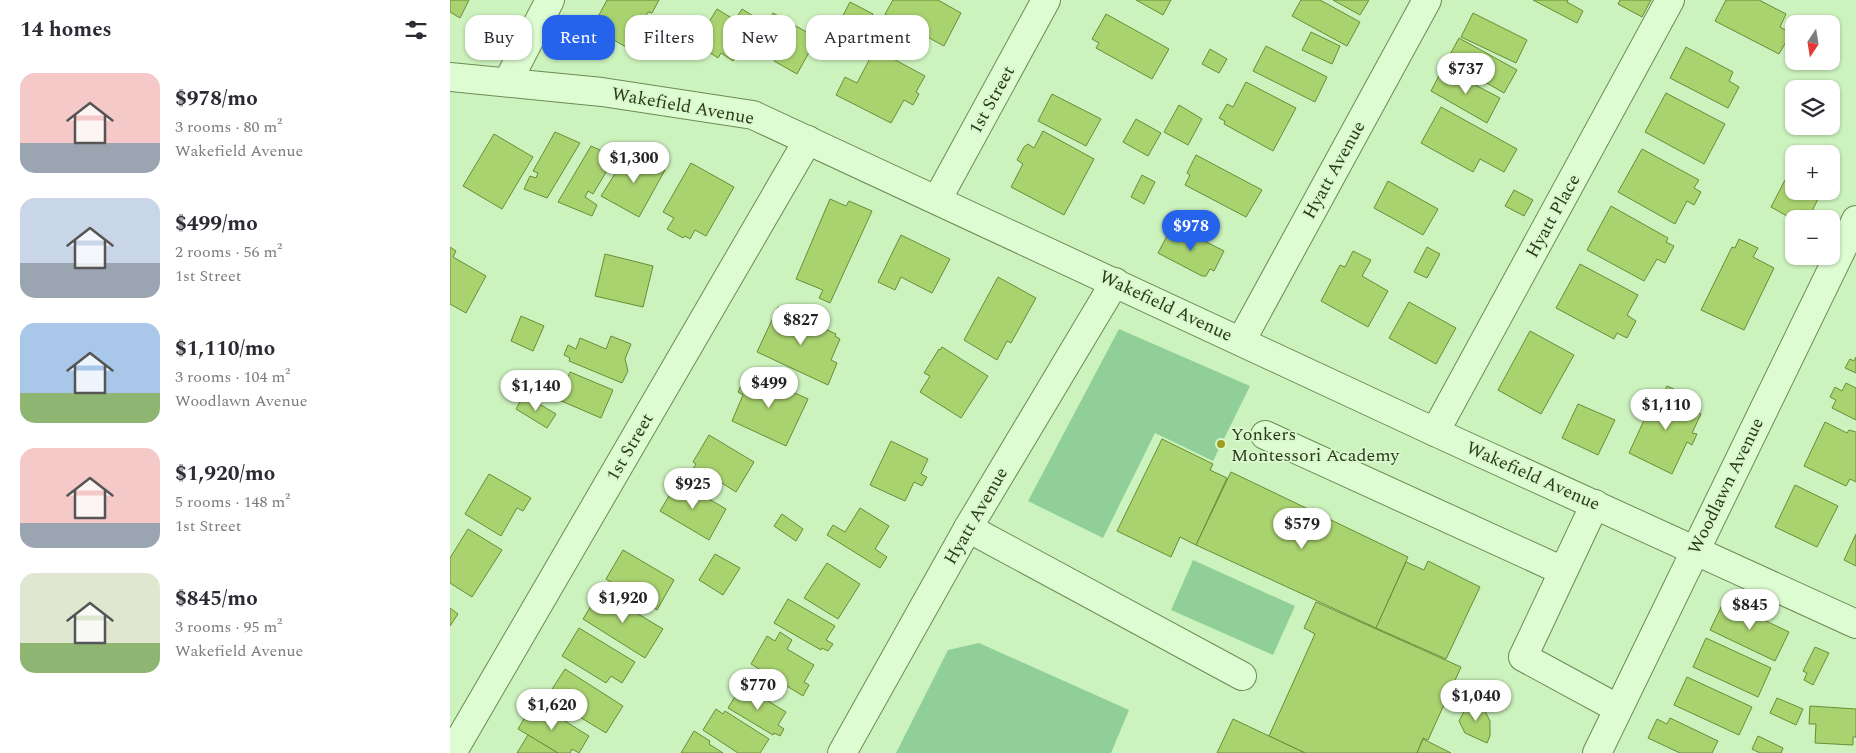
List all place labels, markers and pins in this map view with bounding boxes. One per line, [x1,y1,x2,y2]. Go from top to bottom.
pin: $737 [1436,52,1496,95]
pin: $1,300 [593,142,675,184]
pin: $978 [1161,210,1221,252]
pin: $827 [771,304,831,346]
pin: $499 [739,366,799,409]
pin: $1,140 [495,370,577,412]
pin: $1,110 [1625,388,1707,431]
place label: Yonkers Montessori Academy [1231,421,1401,469]
marker: Yonkers Montessori Academy [1215,438,1227,450]
pin: $925 [663,468,723,510]
pin: $579 [1272,508,1332,550]
pin: $1,920 [582,582,664,624]
pin: $845 [1720,588,1780,631]
pin: $770 [728,668,788,711]
pin: $1,040 [1435,680,1517,722]
pin: $1,620 [511,688,593,731]

